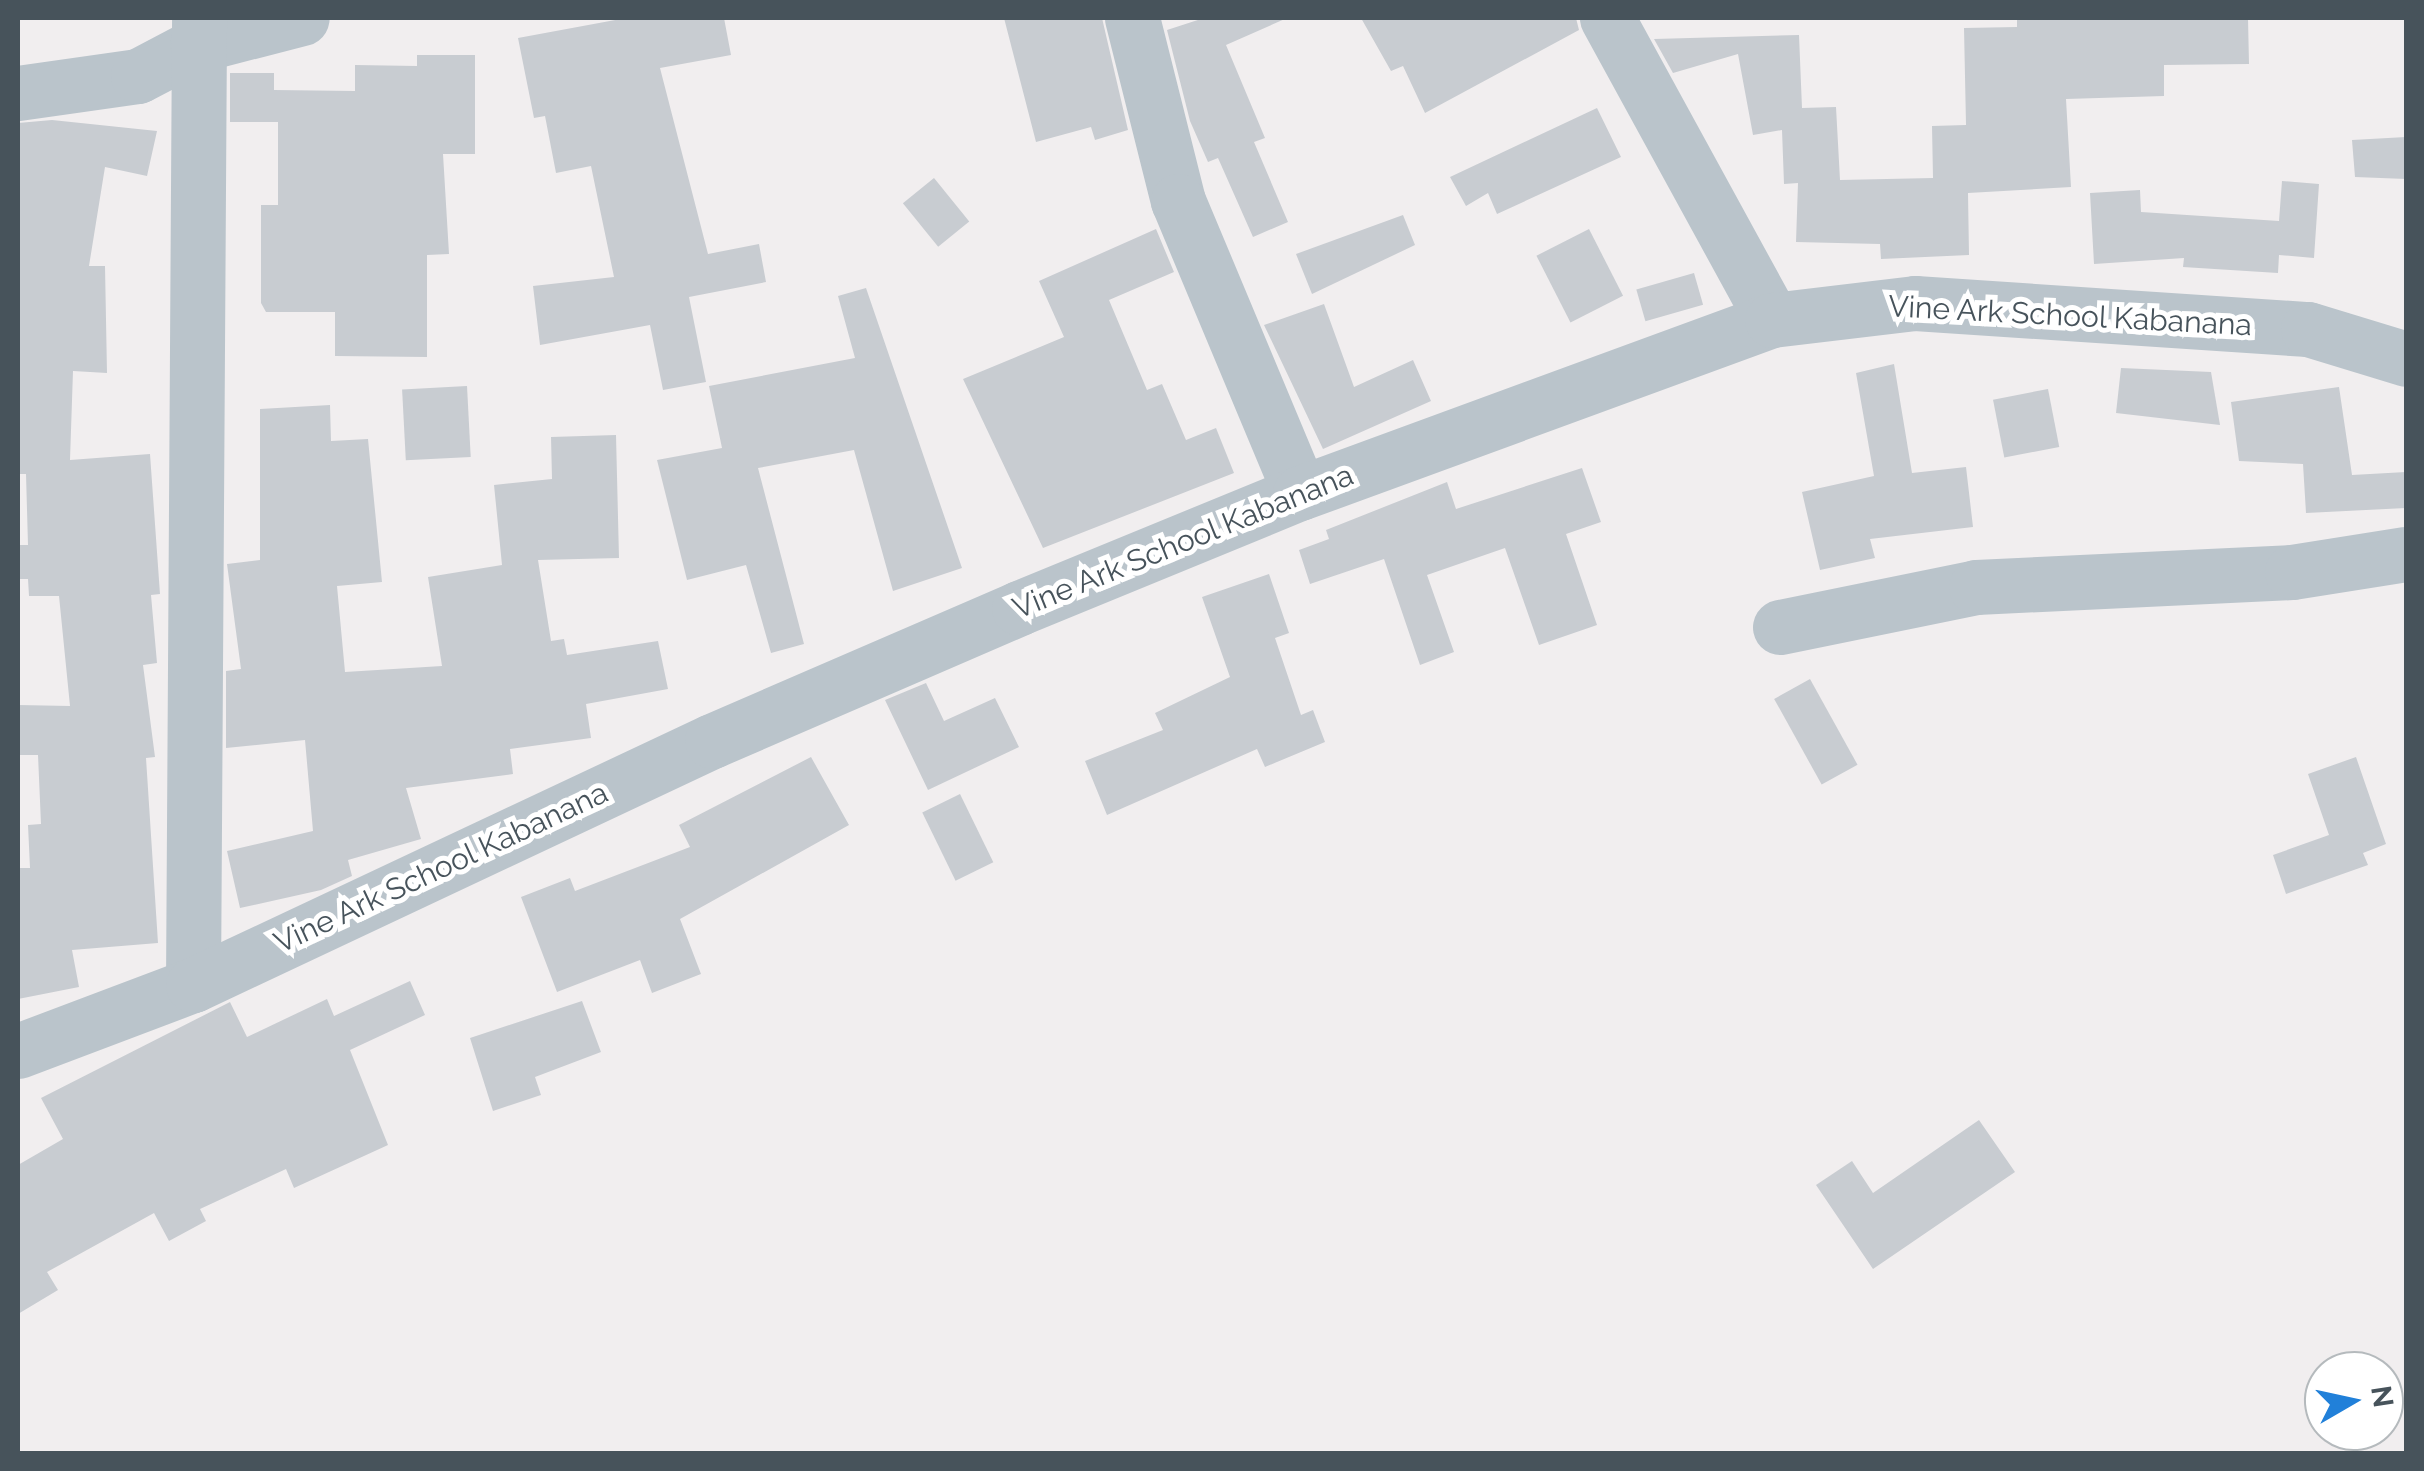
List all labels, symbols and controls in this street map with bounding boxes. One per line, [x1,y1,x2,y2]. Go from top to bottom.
street label: Vine Ark School Kabanana [1886,288,2254,344]
street label: Vine Ark School Kabanana [1007,457,1359,627]
street label: Vine Ark School Kabanana [268,774,614,962]
north arrow [2304,1351,2404,1451]
text: N [2364,1383,2400,1410]

